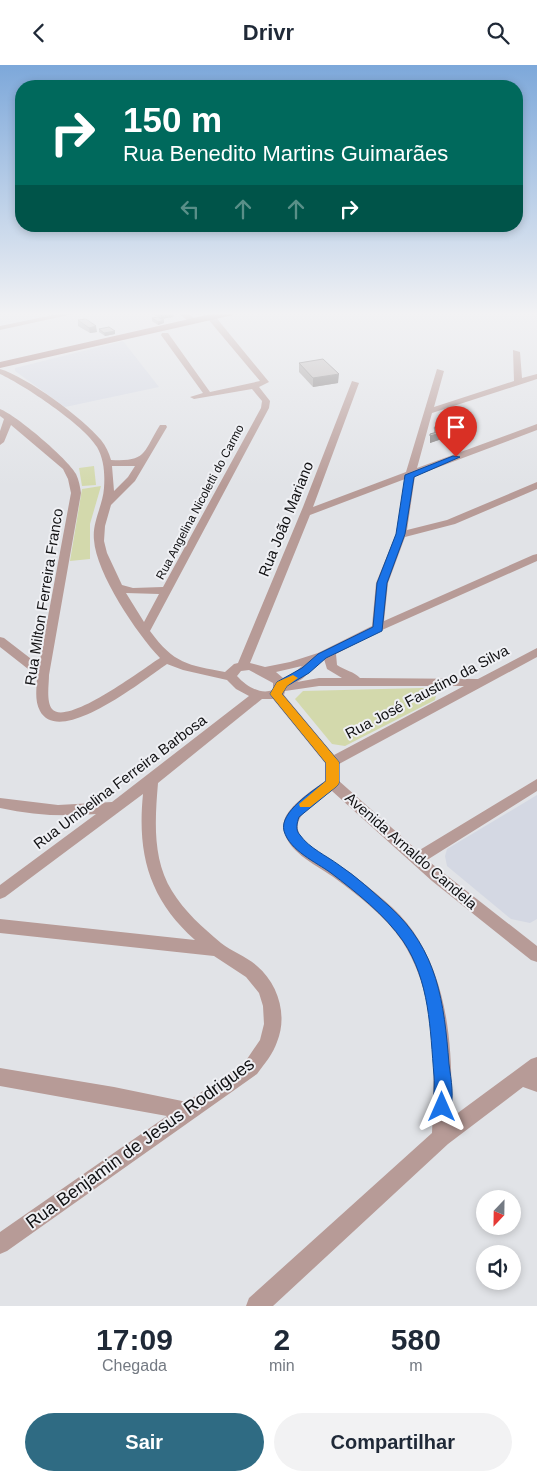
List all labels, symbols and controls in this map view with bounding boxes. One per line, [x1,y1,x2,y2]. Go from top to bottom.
icon: back [25,19,53,47]
icon: search [484,19,512,47]
text: Drivr [243,20,294,45]
icon: right [40,100,105,165]
text: 150 m [123,100,222,139]
text: Rua Benedito Martins Guimarães [123,141,448,166]
icon: left [176,195,204,223]
icon: ahead [229,195,257,223]
icon: ahead [282,195,310,223]
icon: right [335,195,363,223]
pin [435,406,477,457]
icon: arrive [442,413,470,441]
street label: Rua Angelina Nicoletti do Carmo [153,422,247,582]
street label: Rua João Mariano [255,459,316,579]
street label: Rua Milton Ferreira Franco [21,507,66,687]
street label: Rua José Faustino da Silva [342,641,512,742]
street label: Rua Umbelina Ferreira Barbosa [30,711,210,852]
street label: Avenida Arnaldo Candela [342,789,481,913]
street label: Rua Benjamin de Jesus Rodrigues [22,1053,258,1233]
position arrow [415,1080,467,1132]
north arrow [476,1190,521,1235]
map controls [476,1190,521,1290]
button: sound [476,1245,521,1290]
text: 17:09 [96,1323,173,1356]
text: 2 [273,1323,290,1356]
text: 580 [391,1323,441,1356]
text: Chegada [102,1357,167,1374]
text: min [269,1357,295,1374]
text: m [409,1357,422,1374]
button: Sair [25,1413,264,1471]
button: Compartilhar [274,1413,512,1471]

